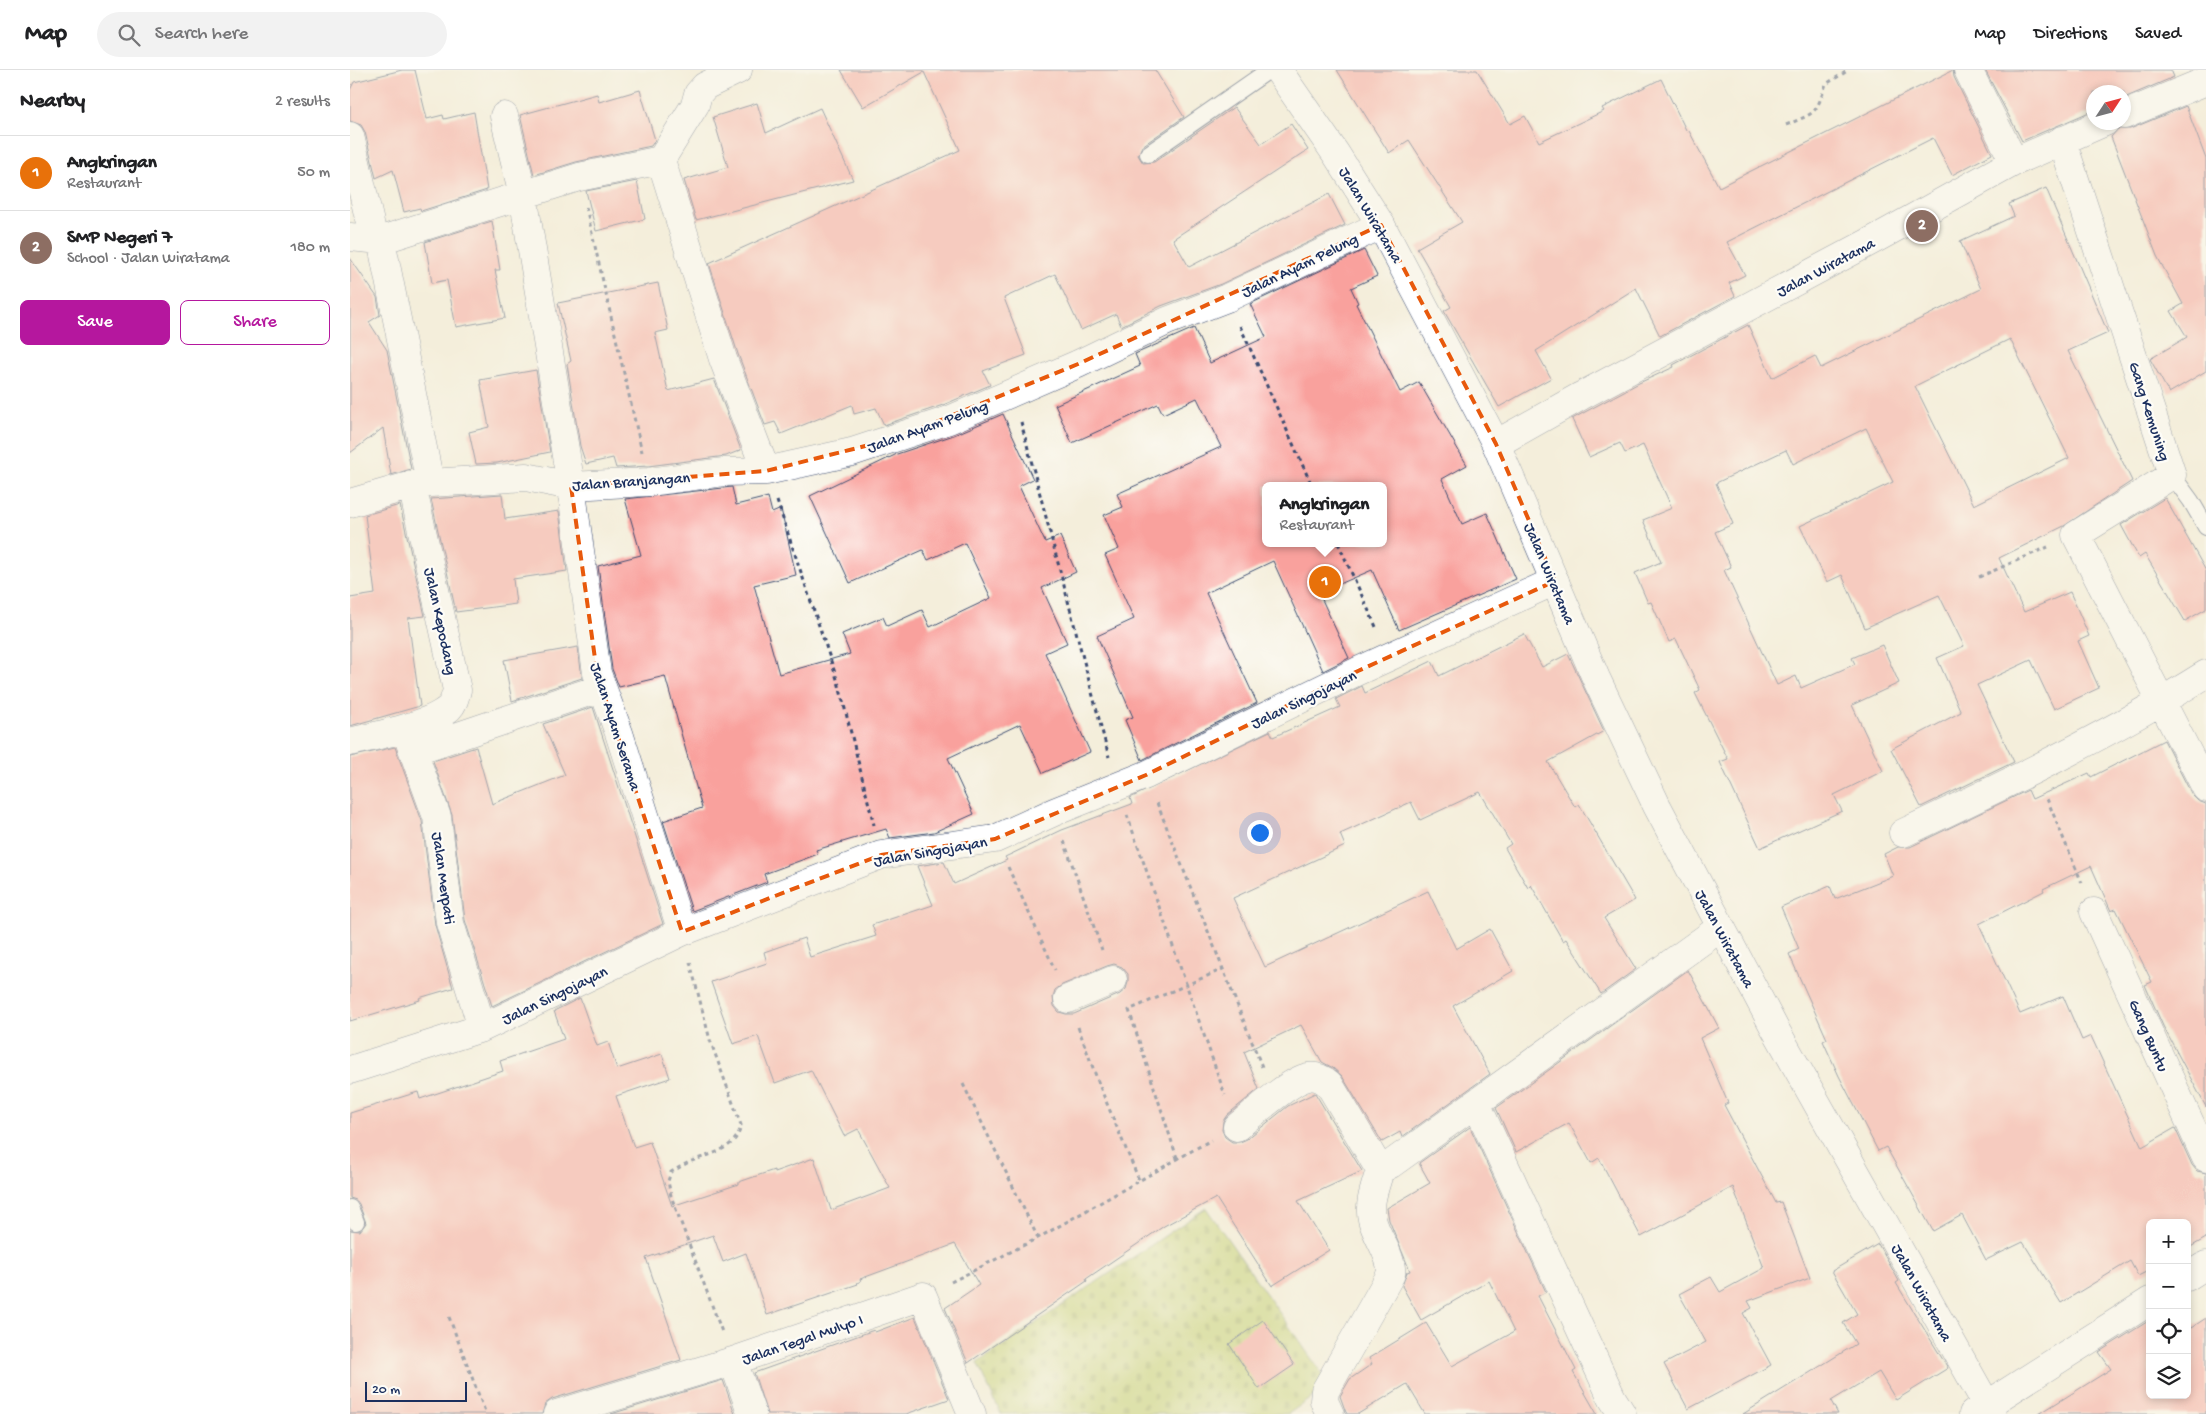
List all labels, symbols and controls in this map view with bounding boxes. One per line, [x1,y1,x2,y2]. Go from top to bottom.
search box [97,12,447,57]
text: Map [25,20,67,49]
icon: search [115,21,143,49]
text: Search here [155,23,248,46]
text: Map [1974,24,2006,45]
text: Directions [2034,24,2107,45]
text: Saved [2135,24,2181,45]
north arrow [2086,85,2131,130]
text: Nearby [20,90,85,115]
text: 2 results [275,93,330,112]
text: Angkringan [67,152,157,175]
text: 1 [33,164,39,183]
text: 50 m [297,164,330,183]
street label: Jalan Wiratama [1333,164,1406,268]
text: Restaurant [67,175,141,194]
pin: 2 [1906,207,1938,245]
text: SMP Negeri 7 [67,227,172,250]
street label: Jalan Ayam Pelung [1239,231,1362,304]
street label: Jalan Wiratama [1774,235,1880,303]
text: 2 [32,239,40,258]
text: 180 m [291,239,330,258]
text: School · Jalan Wiratama [67,250,230,269]
button: Save [20,300,170,345]
button: Share [180,300,330,345]
street label: Gang Kemuning [2123,360,2173,464]
street label: Jalan Ayam Pelung [865,398,991,459]
street label: Jalan Branjangan [572,470,691,497]
popup [1262,482,1387,547]
text: Angkringan [1280,494,1369,517]
text: Restaurant [1280,517,1354,536]
street label: Jalan Wiratama [1518,521,1578,629]
pin: 1 [1309,563,1341,601]
street label: Jalan Kepodang [418,566,459,677]
street label: Jalan Ayam Serama [584,661,644,794]
street label: Jalan Singojayan [1249,667,1361,735]
your location [1247,820,1273,846]
street label: Jalan Merpati [426,831,457,926]
street label: Jalan Singojayan [872,834,989,873]
street label: Jalan Wiratama [1689,887,1757,993]
street label: Jalan Singojayan [500,963,612,1031]
street label: Gang Buntu [2123,997,2171,1076]
map controls [2146,1219,2191,1399]
button: + [2146,1219,2191,1264]
street label: Jalan Wiratama [1885,1242,1955,1347]
button: − [2146,1264,2191,1309]
button: locate [2146,1309,2191,1354]
street label: Jalan Tegal Mulyo I [740,1312,866,1371]
button: layers [2146,1354,2191,1399]
scale bar [365,1379,468,1402]
text: 20 m [372,1382,400,1399]

